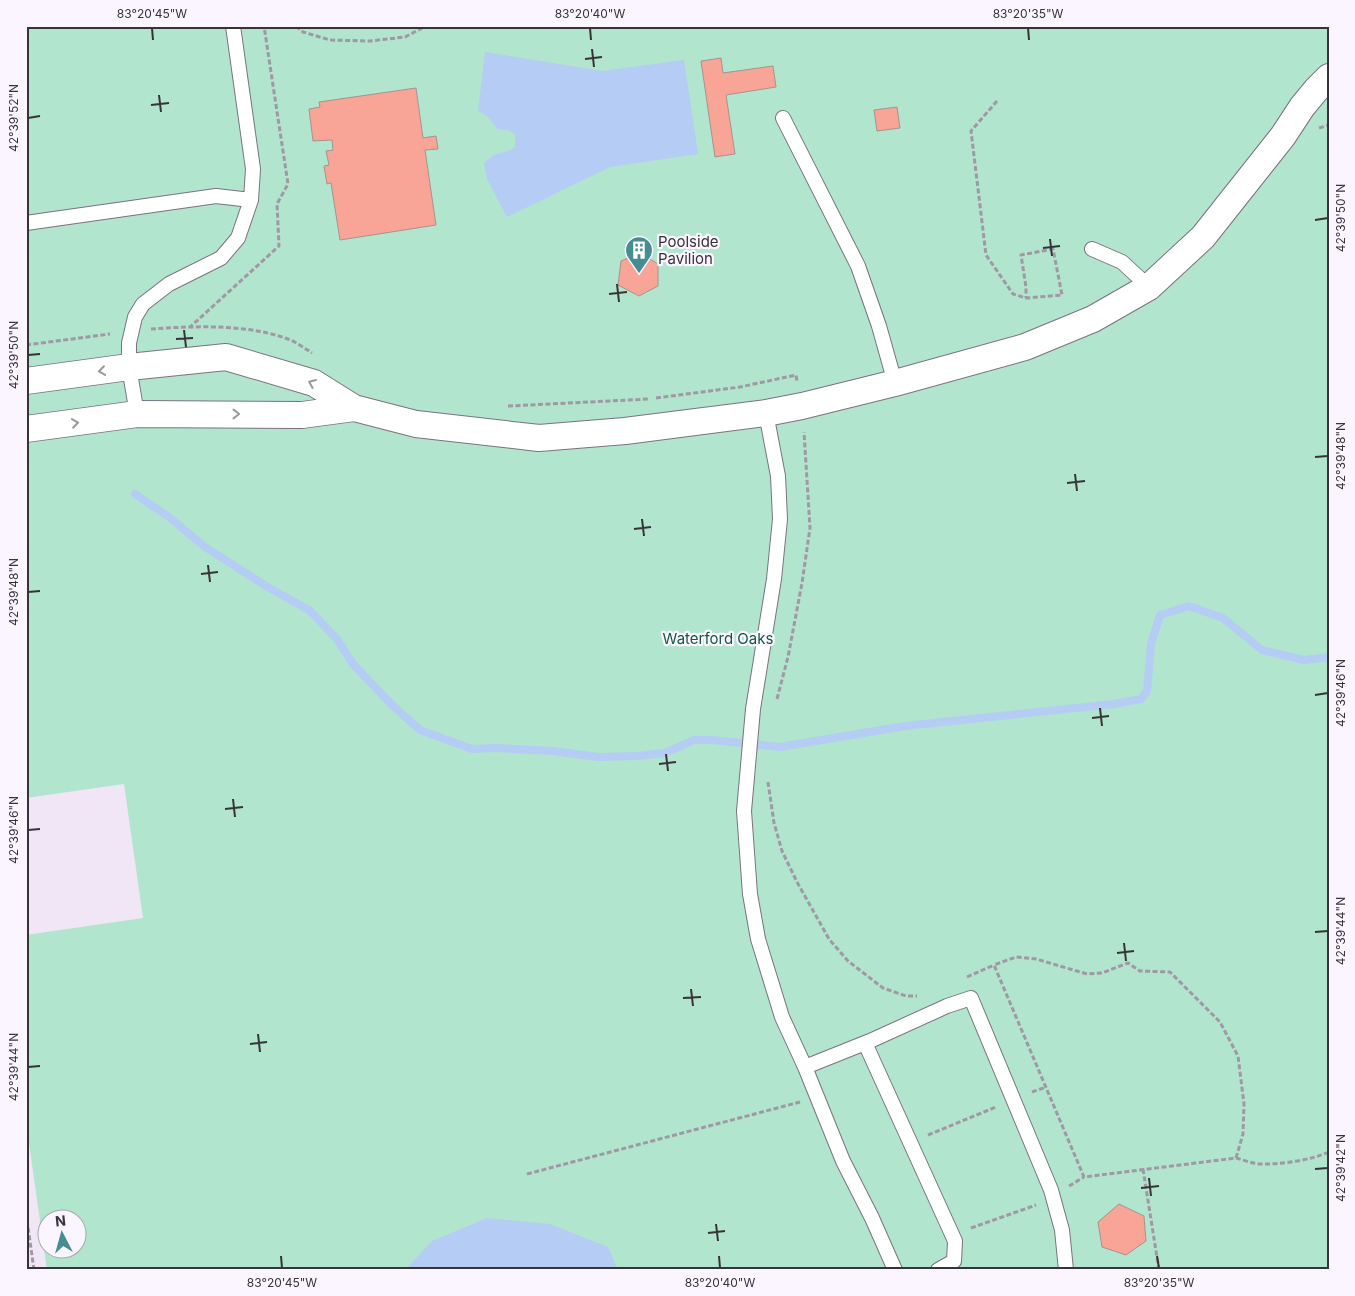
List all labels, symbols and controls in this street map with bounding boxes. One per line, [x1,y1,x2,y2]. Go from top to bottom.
text: 83°20'45"W [117,6,187,21]
text: 83°20'40"W [555,6,625,21]
text: 83°20'35"W [993,6,1064,21]
text: 42°39'52"N [6,84,21,152]
text: 42°39'50"N [1333,184,1348,252]
place label: Poolside Pavilion [658,232,719,268]
building icon: Poolside Pavilion [624,235,654,274]
text: 42°39'50"N [6,321,21,389]
one-way arrow [97,365,105,376]
one-way arrow [308,379,317,389]
one-way arrow [233,409,241,419]
one-way arrow [70,418,79,428]
text: 42°39'48"N [1333,422,1348,490]
text: 42°39'48"N [6,558,21,626]
park label: Waterford Oaks [663,629,773,648]
text: 42°39'46"N [1333,659,1348,727]
text: 42°39'46"N [6,796,21,864]
text: 42°39'44"N [1333,897,1348,965]
text: 42°39'44"N [6,1033,21,1101]
text: 42°39'42"N [1333,1134,1348,1202]
north arrow [38,1208,88,1258]
text: N [54,1212,67,1230]
text: 83°20'45"W [247,1275,317,1290]
text: 83°20'40"W [685,1275,755,1290]
text: 83°20'35"W [1124,1275,1195,1290]

